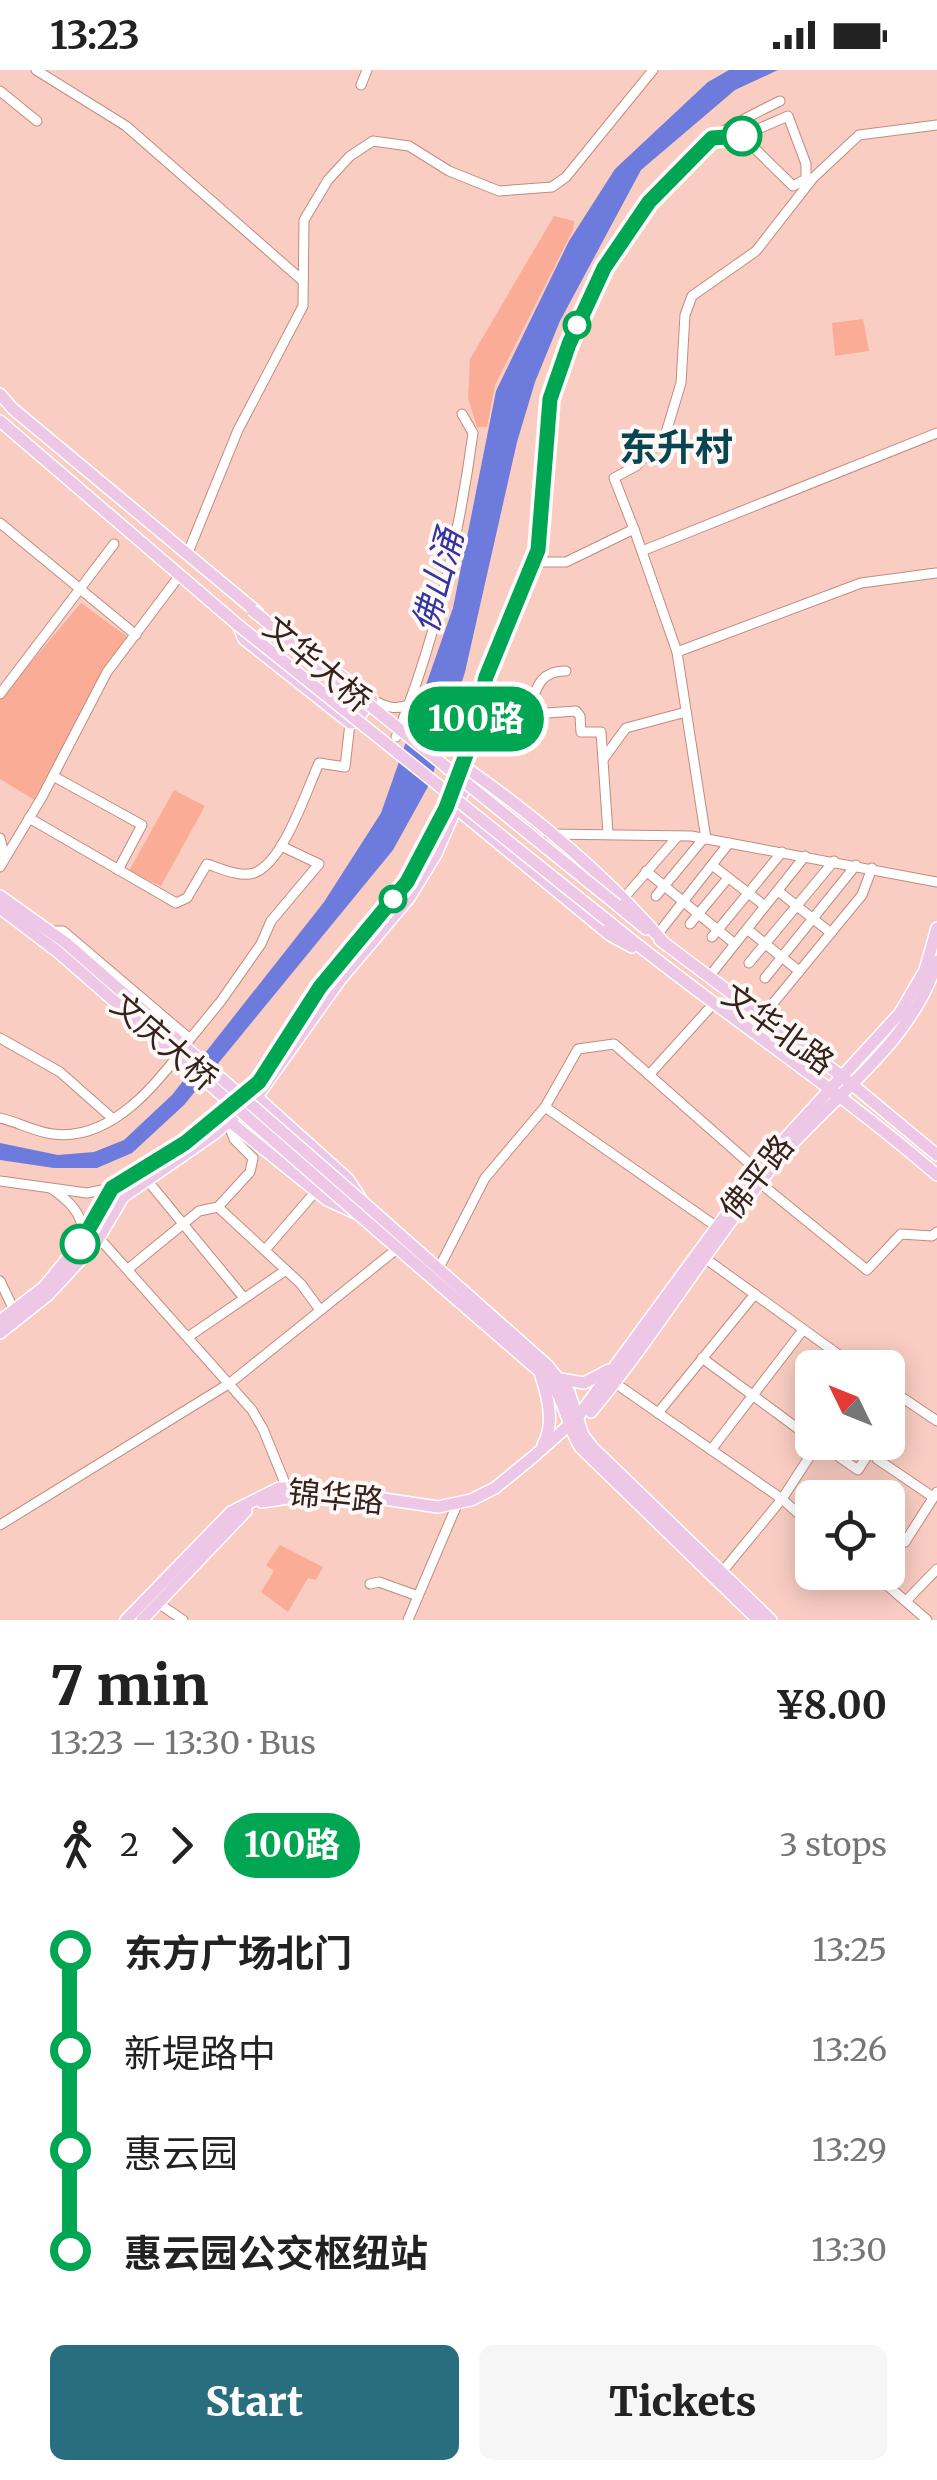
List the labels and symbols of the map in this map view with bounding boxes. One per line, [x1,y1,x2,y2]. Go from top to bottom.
unlabelled marker [723,117,761,155]
unlabelled marker [564,312,590,338]
district label: 东升村 [619,424,733,471]
water label: 佛山涌 [403,521,474,637]
street label: 文华大桥 [255,608,379,720]
line badge: 100路 [406,686,546,752]
unlabelled marker [380,886,406,912]
street label: 文华北路 [714,975,842,1083]
street label: 文庆大桥 [103,985,225,1099]
street label: 佛平路 [712,1127,802,1227]
unlabelled marker [61,1225,99,1263]
north arrow [795,1350,905,1460]
street label: 锦华路 [286,1472,386,1522]

